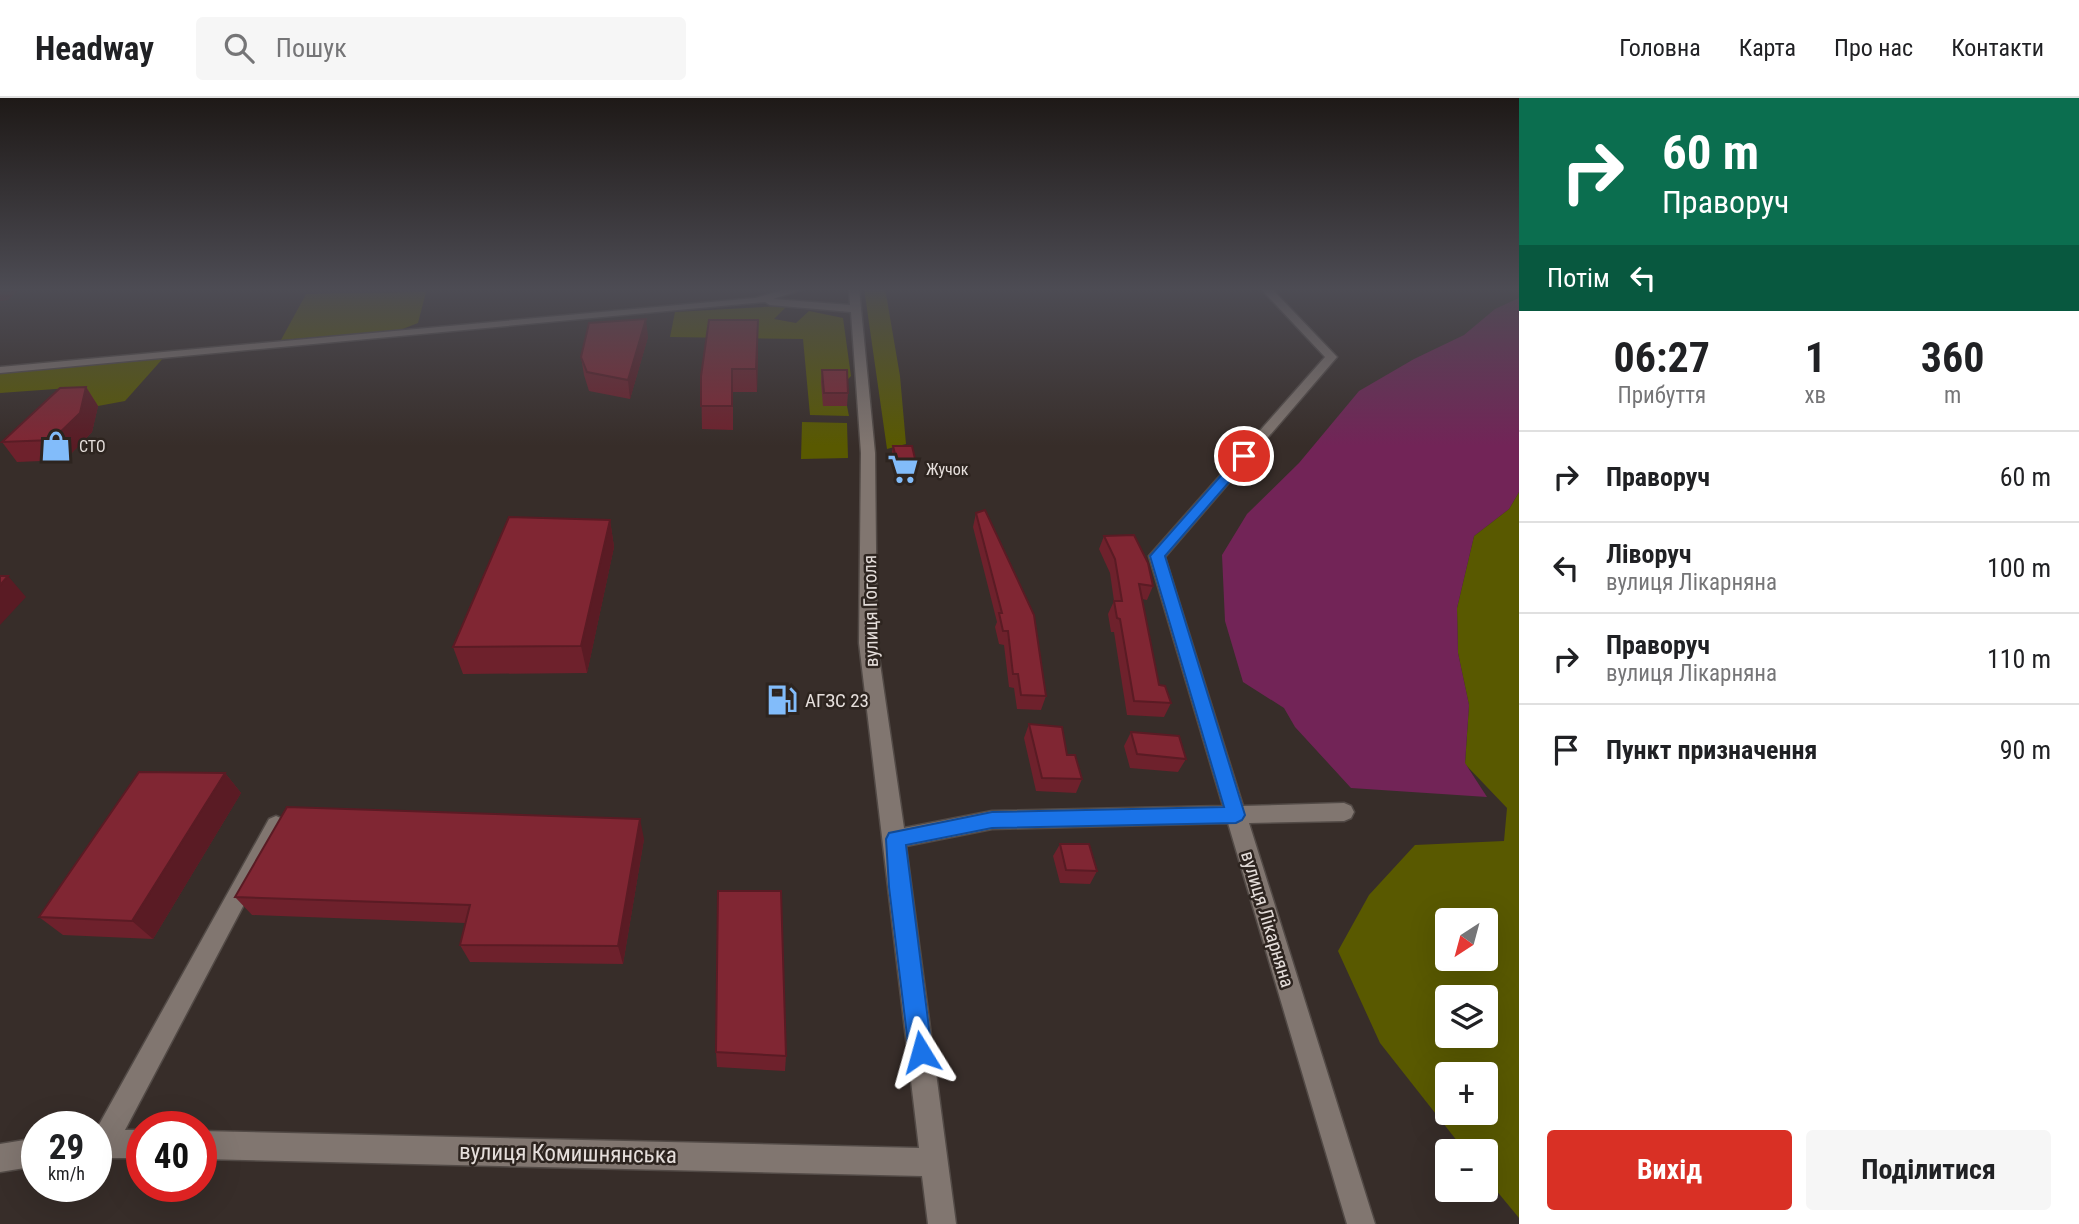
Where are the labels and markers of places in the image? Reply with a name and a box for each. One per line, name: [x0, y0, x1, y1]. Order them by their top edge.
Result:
pin: [1214, 426, 1274, 486]
shop icon: СТО: [39, 429, 73, 463]
place label: СТО: [79, 437, 106, 456]
supermarket icon: Жучок: [886, 452, 920, 486]
place label: Жучок: [926, 460, 969, 479]
fuel station icon: АГЗС 23: [765, 683, 799, 717]
place label: АГЗС 23: [805, 689, 869, 712]

